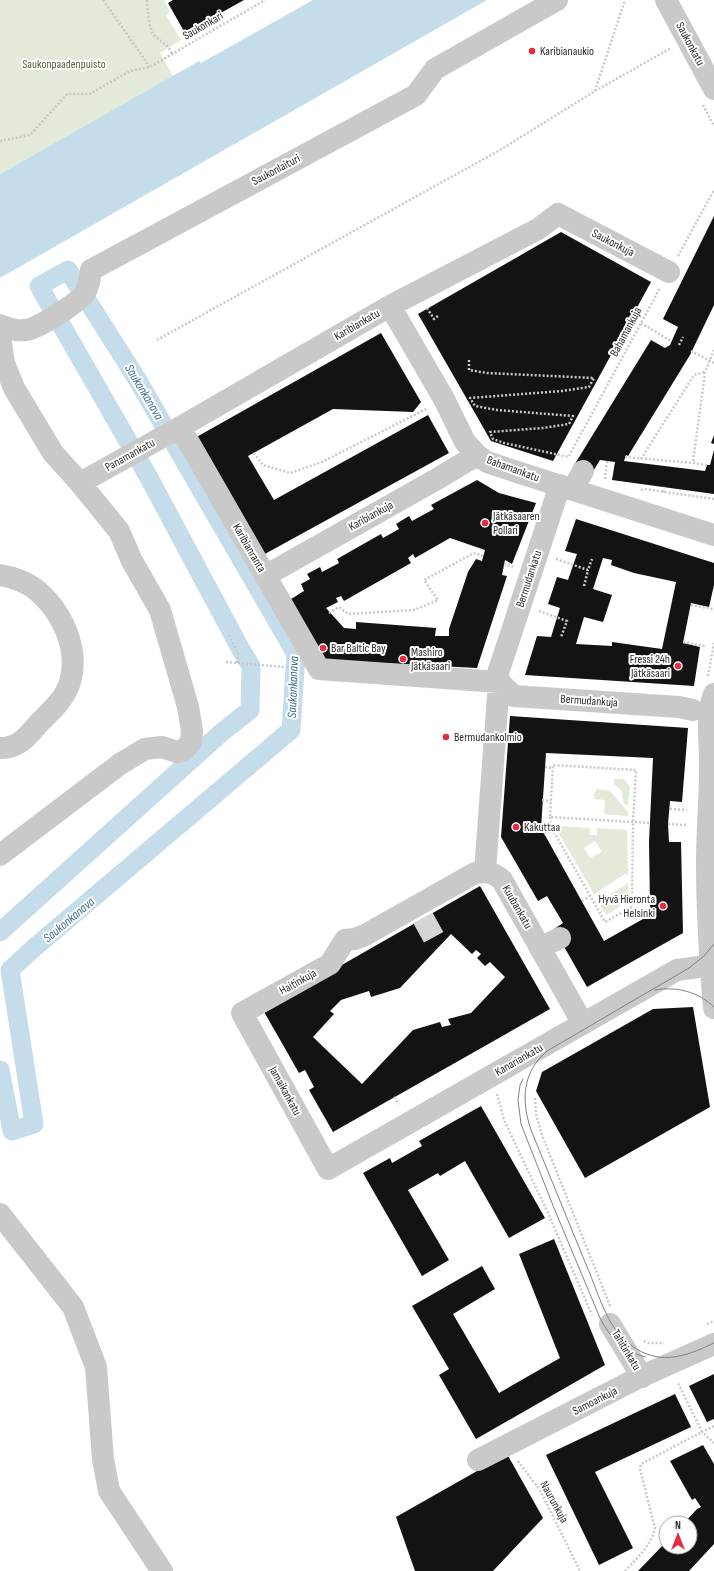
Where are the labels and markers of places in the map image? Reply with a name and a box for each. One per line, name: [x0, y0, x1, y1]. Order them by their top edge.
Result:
place label: Karibianaukio: [540, 44, 594, 59]
marker: Karibianaukio: [527, 46, 537, 56]
place label: Jätkäsaaren Pollari: [492, 509, 540, 538]
marker: Jätkäsaaren Pollari: [480, 518, 490, 528]
place label: Bar Baltic Bay: [331, 641, 386, 656]
marker: Bar Baltic Bay: [318, 643, 328, 653]
place label: Mashiro Jätkäsaari: [410, 645, 450, 674]
place label: Fressi 24h Jätkäsaari: [630, 652, 670, 681]
marker: Mashiro Jätkäsaari: [398, 654, 408, 664]
marker: Fressi 24h Jätkäsaari: [673, 661, 683, 671]
place label: Bermudankolmio: [454, 730, 522, 745]
marker: Bermudankolmio: [441, 732, 451, 742]
place label: Kakuttaa: [524, 820, 560, 835]
marker: Kakuttaa: [511, 822, 521, 832]
place label: Hyvä Hieronta Helsinki: [598, 892, 655, 921]
marker: Hyvä Hieronta Helsinki: [658, 901, 668, 911]

